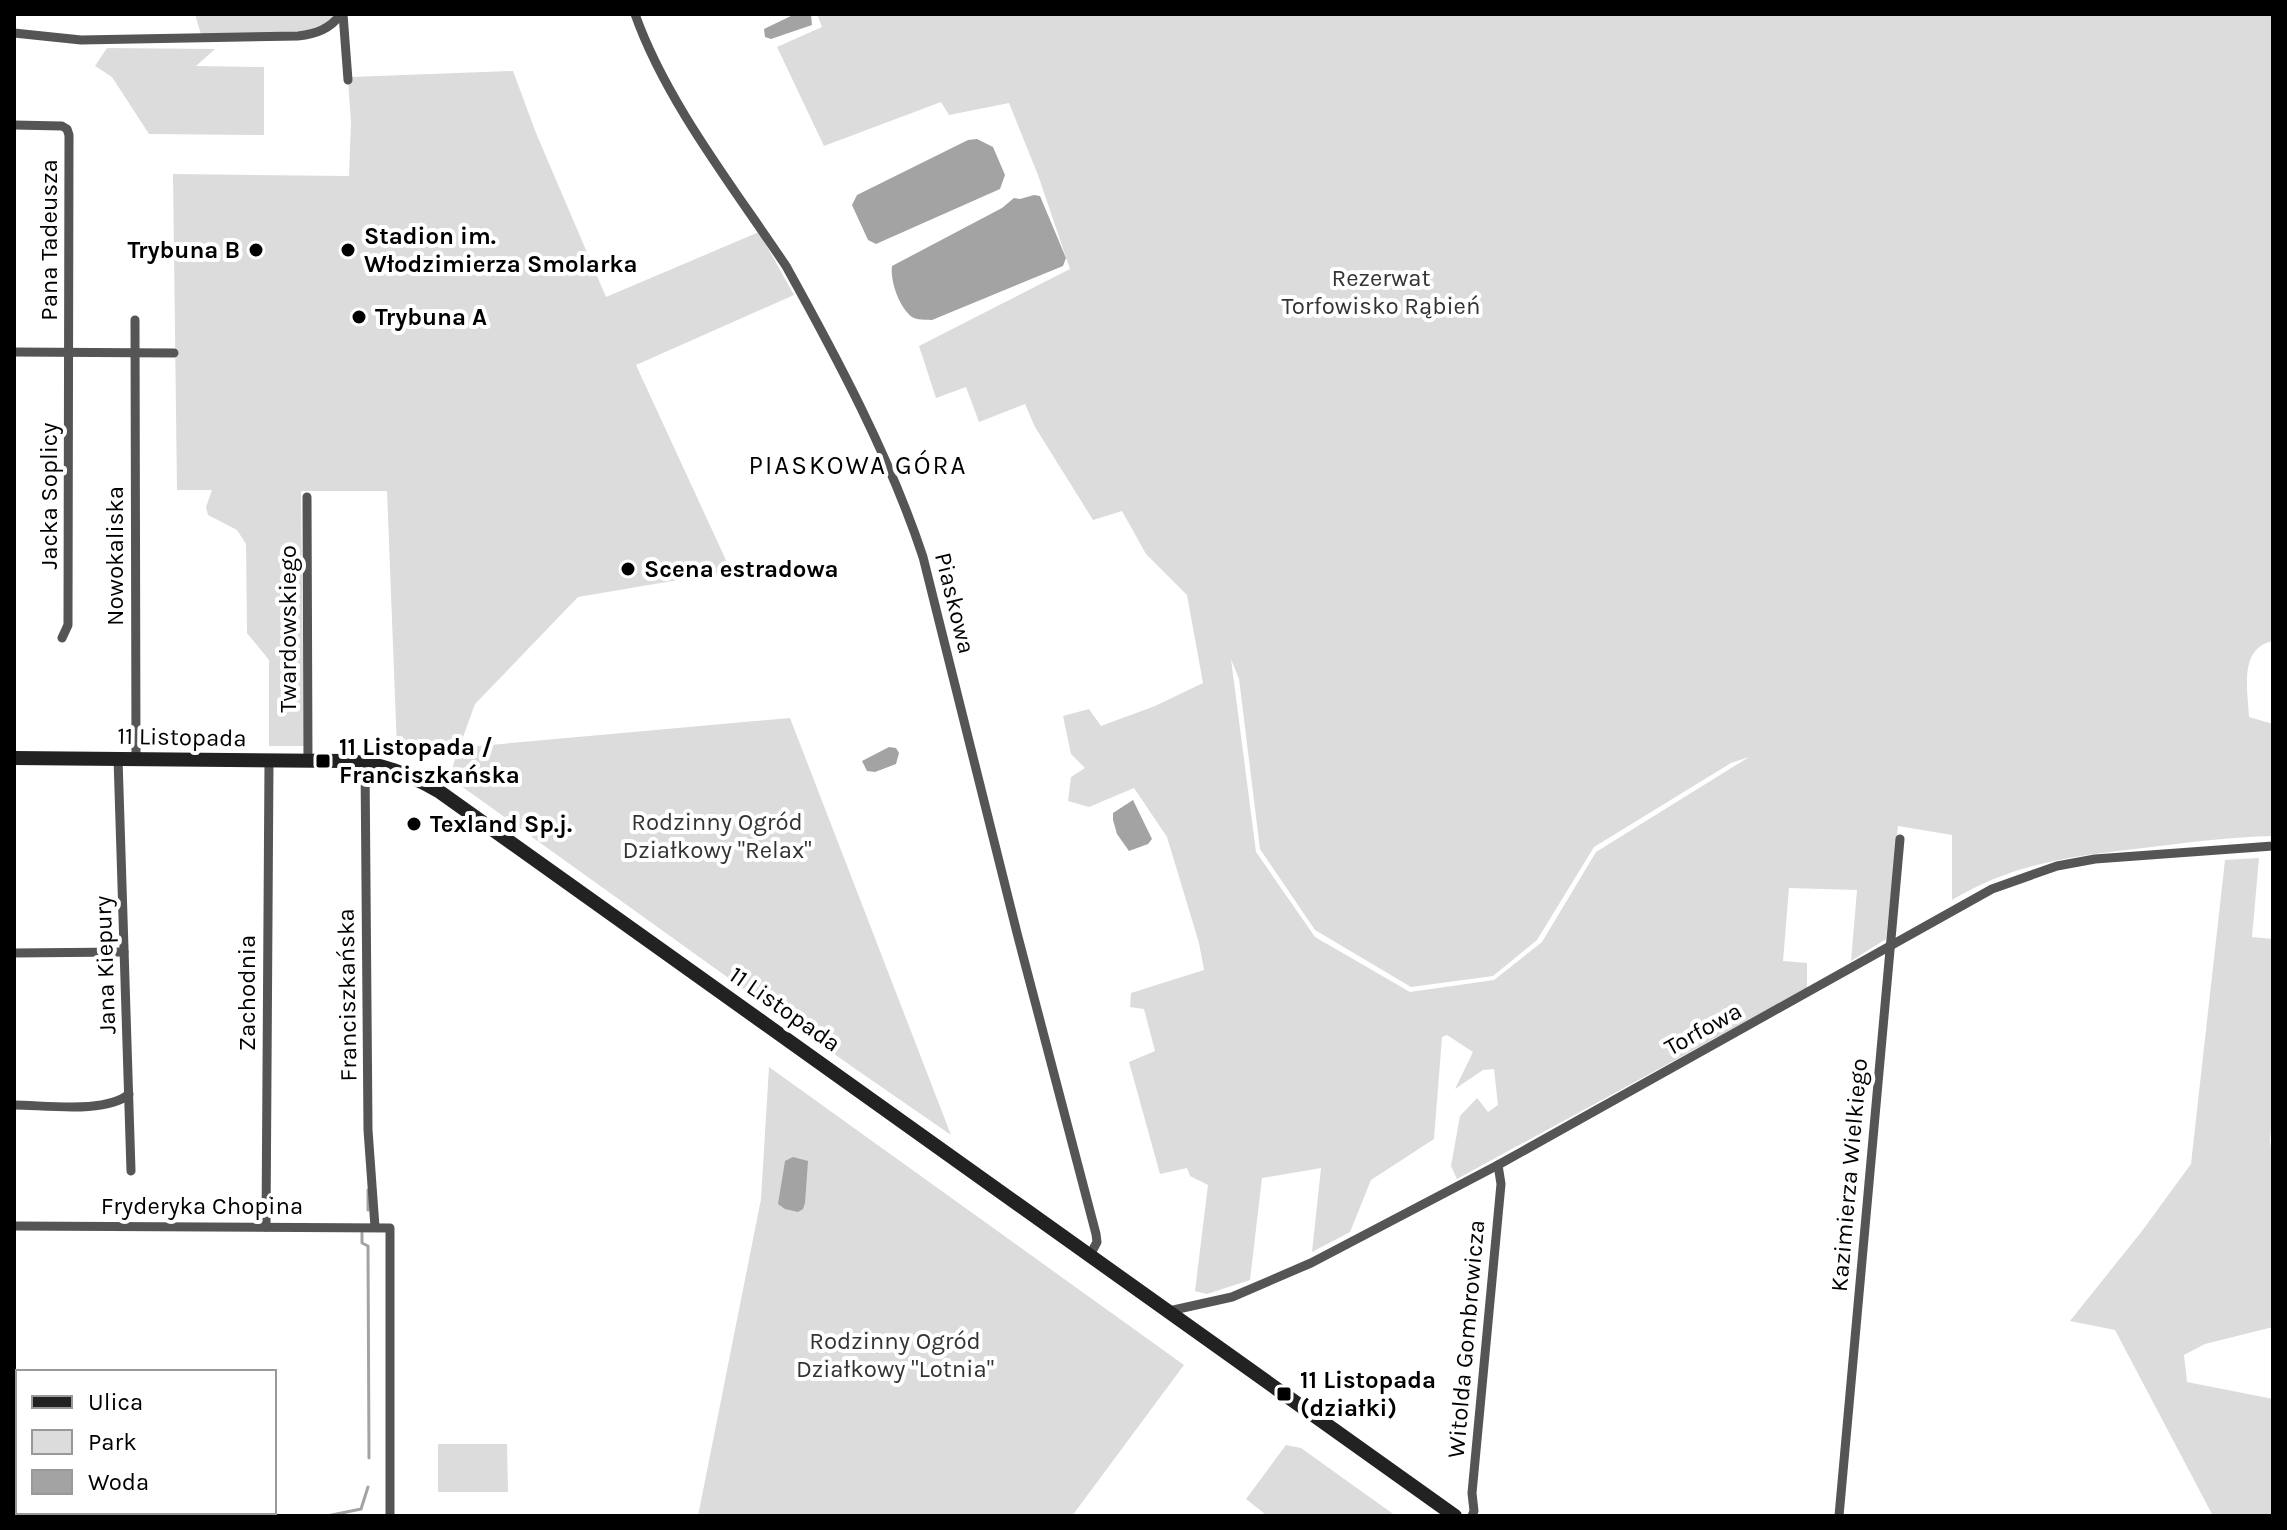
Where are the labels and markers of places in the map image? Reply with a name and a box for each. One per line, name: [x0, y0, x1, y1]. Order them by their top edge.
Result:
place label: Stadion im. Włodzimierza Smolarka: [364, 222, 638, 278]
place label: Trybuna B: [127, 236, 240, 264]
marker: Trybuna B: [247, 241, 265, 259]
marker: Stadion im. Włodzimierza Smolarka: [339, 241, 357, 259]
place label: Trybuna A: [375, 303, 487, 331]
marker: Trybuna A: [350, 308, 368, 326]
place label: Scena estradowa: [644, 555, 839, 583]
marker: Scena estradowa: [619, 560, 637, 578]
place label: 11 Listopada / Franciszkańska: [339, 733, 520, 789]
marker: 11 Listopada / Franciszkańska: [314, 752, 332, 770]
place label: Texland Sp.j.: [430, 810, 572, 838]
marker: Texland Sp.j.: [405, 815, 423, 833]
place label: 11 Listopada (działki): [1300, 1366, 1436, 1422]
marker: 11 Listopada (działki): [1275, 1385, 1293, 1403]

